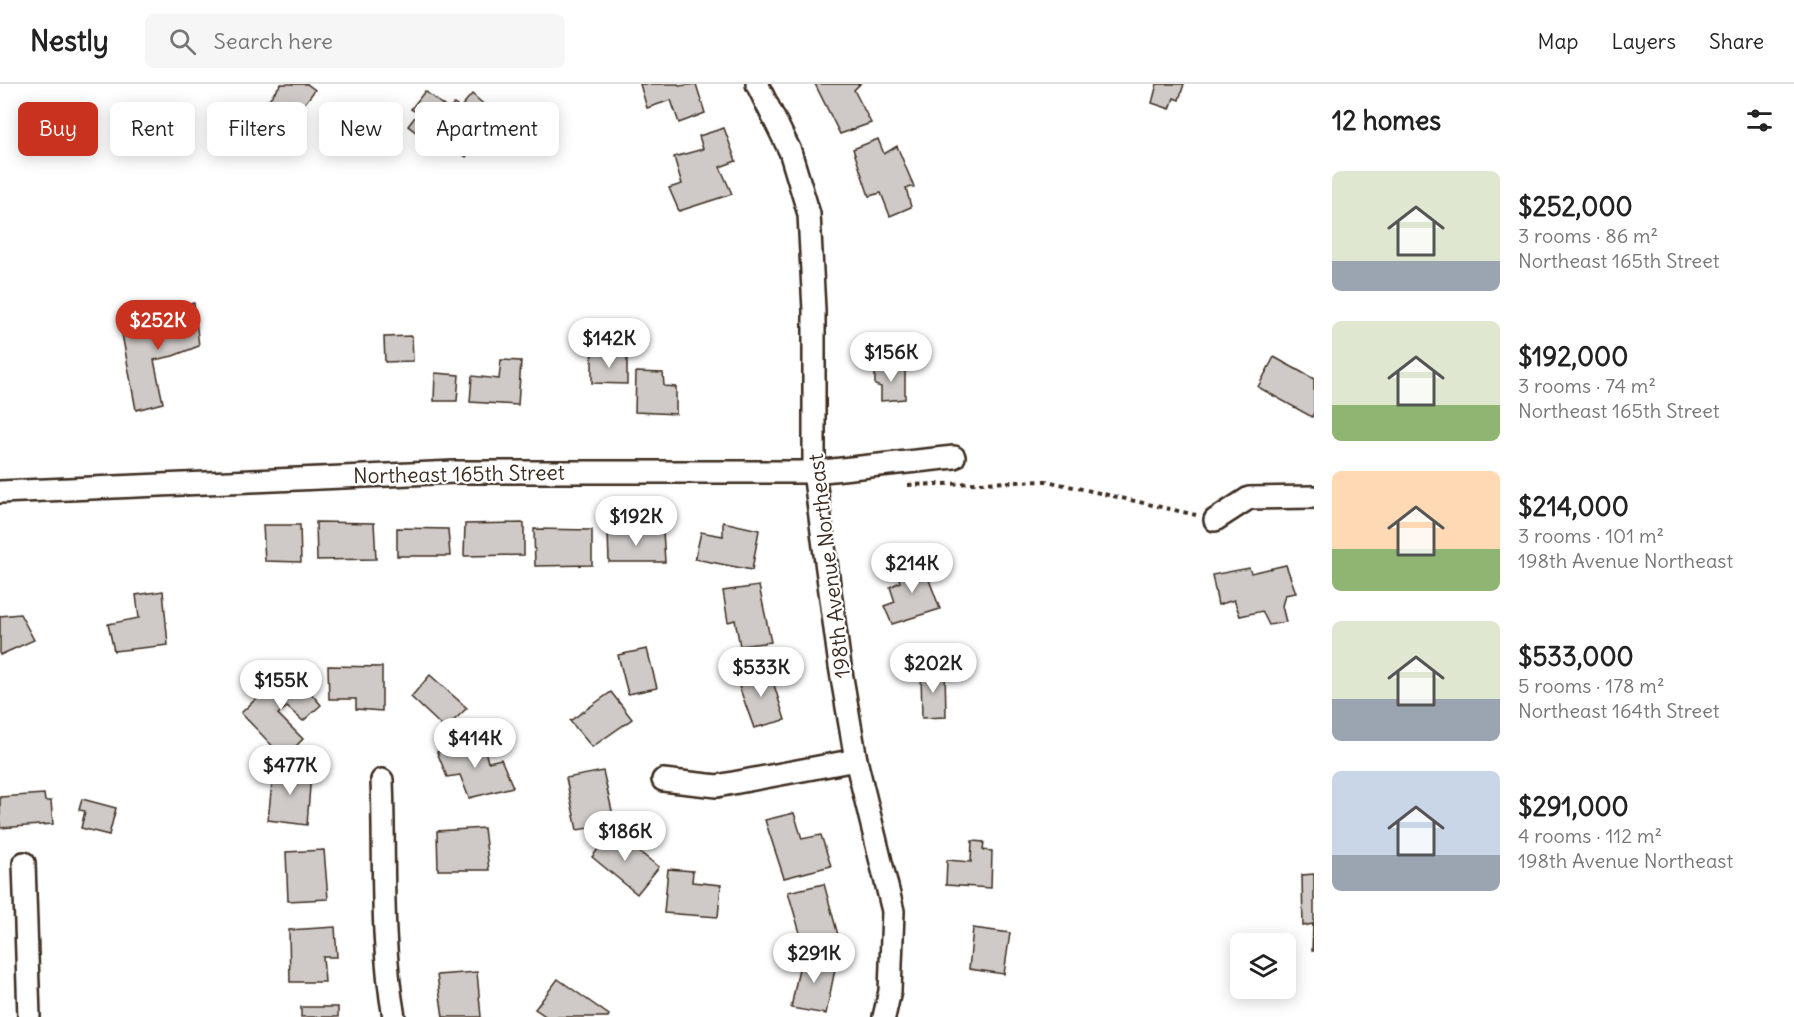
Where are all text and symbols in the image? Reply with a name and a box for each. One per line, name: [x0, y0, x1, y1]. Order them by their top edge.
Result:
search box: [145, 14, 565, 68]
text: Nestly: [30, 23, 109, 59]
icon: search: [166, 25, 199, 58]
text: Search here: [214, 27, 333, 55]
text: Map: [1538, 28, 1578, 55]
text: Layers: [1611, 28, 1676, 55]
text: Share: [1709, 28, 1764, 55]
chip: Buy: [18, 102, 98, 156]
chip: Rent: [110, 102, 195, 156]
chip: Filters: [207, 102, 307, 156]
chip: New: [319, 102, 403, 156]
chip: Apartment: [415, 102, 559, 156]
text: 12 homes: [1332, 104, 1441, 137]
icon: filters: [1743, 104, 1776, 137]
text: $252,000: [1518, 190, 1633, 223]
icon: home: [1380, 195, 1452, 267]
text: 3 rooms · 86 m²: [1518, 223, 1658, 248]
text: Northeast 165th Street: [1518, 248, 1720, 273]
pin: $252K: [116, 300, 200, 351]
text: $252K: [130, 307, 186, 332]
pin: $142K: [567, 318, 651, 369]
text: $142K: [582, 325, 636, 350]
pin: $156K: [849, 332, 933, 383]
text: $156K: [864, 339, 918, 364]
text: $192,000: [1518, 340, 1628, 373]
icon: home: [1380, 345, 1452, 417]
text: 3 rooms · 74 m²: [1518, 373, 1656, 398]
text: Northeast 165th Street: [1518, 398, 1720, 423]
street label: 198th Avenue Northeast: [802, 452, 856, 680]
street label: Northeast 165th Street: [353, 459, 565, 489]
text: $214,000: [1518, 490, 1629, 523]
icon: home: [1380, 495, 1452, 567]
pin: $192K: [594, 496, 678, 547]
text: $192K: [609, 503, 663, 528]
text: 3 rooms · 101 m²: [1518, 523, 1664, 548]
pin: $214K: [870, 543, 954, 594]
text: 198th Avenue Northeast: [1518, 548, 1733, 573]
text: $214K: [885, 550, 939, 575]
text: $533,000: [1518, 640, 1634, 673]
pin: $202K: [891, 643, 975, 694]
icon: home: [1380, 645, 1452, 717]
pin: $533K: [719, 647, 803, 698]
text: $202K: [904, 650, 962, 675]
text: $533K: [732, 654, 790, 679]
pin: $155K: [239, 660, 323, 711]
text: $155K: [254, 667, 308, 692]
text: 5 rooms · 178 m²: [1518, 673, 1664, 698]
text: Northeast 164th Street: [1518, 698, 1720, 723]
pin: $414K: [433, 718, 517, 769]
text: $414K: [448, 725, 502, 750]
pin: $477K: [248, 745, 332, 796]
text: $477K: [263, 752, 317, 777]
text: $291,000: [1518, 790, 1629, 823]
icon: home: [1380, 795, 1452, 867]
pin: $186K: [583, 811, 667, 862]
text: $186K: [598, 818, 652, 843]
text: 4 rooms · 112 m²: [1518, 823, 1662, 848]
text: 198th Avenue Northeast: [1518, 848, 1733, 873]
pin: $291K: [772, 933, 856, 984]
map controls: [1230, 933, 1296, 999]
button: layers: [1230, 933, 1296, 999]
text: $291K: [787, 940, 841, 965]

